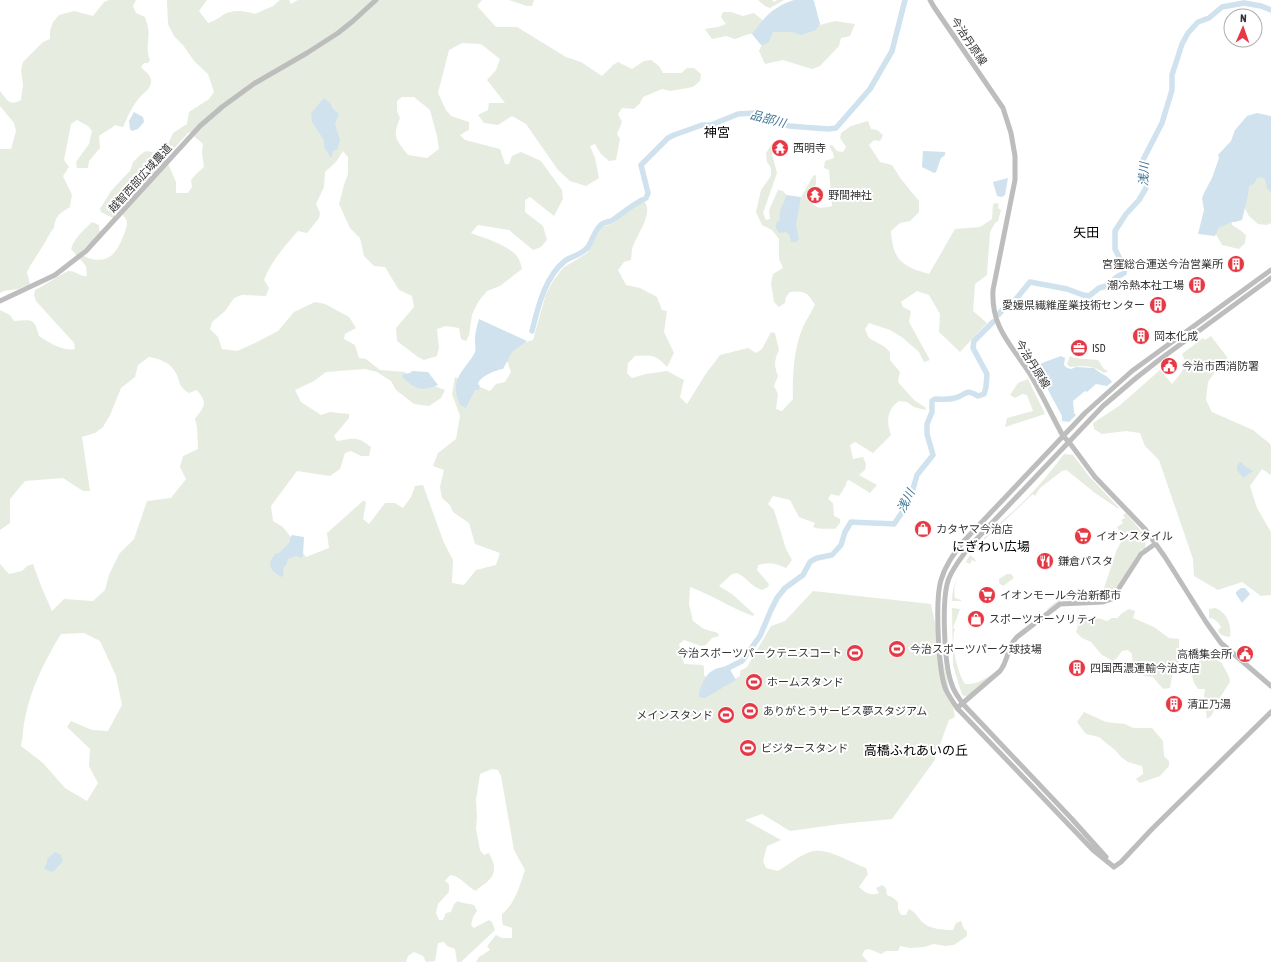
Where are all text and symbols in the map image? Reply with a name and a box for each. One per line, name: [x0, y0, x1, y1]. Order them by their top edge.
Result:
north arrow: [1223, 8, 1263, 48]
text: N: [1240, 12, 1247, 24]
street label: 今治丹原線: [949, 15, 989, 67]
water label: 品部川: [749, 108, 789, 131]
district label: 神宮: [704, 125, 730, 140]
temple icon: 西明寺: [770, 138, 790, 158]
street label: 越智西部広域農道: [106, 141, 174, 215]
place label: 西明寺: [793, 142, 826, 154]
water label: 浅川: [1137, 160, 1151, 186]
temple icon: 野間神社: [805, 185, 825, 205]
place label: 野間神社: [828, 189, 872, 201]
district label: 矢田: [1073, 225, 1099, 240]
building icon: 宮窪総合運送今治営業所: [1226, 254, 1246, 274]
place label: 宮窪総合運送今治営業所: [1102, 258, 1224, 270]
building icon: 潮冷熱本社工場: [1187, 275, 1207, 295]
place label: 潮冷熱本社工場: [1107, 279, 1184, 291]
building icon: 愛媛県繊維産業技術センター: [1148, 295, 1168, 315]
place label: 愛媛県繊維産業技術センター: [1002, 299, 1145, 311]
building icon: 岡本化成: [1131, 326, 1151, 346]
place label: 岡本化成: [1154, 330, 1198, 342]
street label: 今治丹原線: [1013, 337, 1053, 391]
office icon: ISD: [1069, 338, 1089, 358]
place label: ISD: [1092, 342, 1106, 354]
public building icon: 今治市西消防署: [1159, 356, 1179, 376]
place label: 今治市西消防署: [1182, 360, 1259, 372]
water label: 浅川: [894, 485, 919, 515]
shop icon: カタヤマ今治店: [913, 519, 933, 539]
place label: カタヤマ今治店: [936, 523, 1013, 535]
supermarket icon: イオンスタイル: [1073, 526, 1093, 546]
place label: イオンスタイル: [1096, 530, 1173, 542]
district label: にぎわい広場: [952, 539, 1030, 554]
restaurant icon: 鎌倉パスタ: [1035, 551, 1055, 571]
place label: 鎌倉パスタ: [1058, 555, 1113, 567]
supermarket icon: イオンモール今治新都市: [977, 585, 997, 605]
place label: イオンモール今治新都市: [1000, 589, 1121, 601]
shop icon: スポーツオーソリティ: [966, 609, 986, 629]
place label: スポーツオーソリティ: [989, 613, 1098, 625]
sports icon: 今治スポーツパーク球技場: [887, 639, 907, 659]
sports icon: 今治スポーツパークテニスコート: [845, 643, 865, 663]
place label: 今治スポーツパーク球技場: [910, 643, 1042, 655]
public building icon: 高橋集会所: [1235, 644, 1255, 664]
place label: 今治スポーツパークテニスコート: [677, 647, 842, 659]
place label: 高橋集会所: [1177, 648, 1233, 660]
building icon: 四国西濃運輸今治支店: [1067, 658, 1087, 678]
place label: 四国西濃運輸今治支店: [1090, 662, 1200, 674]
sports icon: ホームスタンド: [744, 672, 764, 692]
place label: ホームスタンド: [767, 676, 844, 688]
building icon: 清正乃湯: [1164, 694, 1184, 714]
place label: 清正乃湯: [1187, 698, 1231, 710]
sports icon: ありがとうサービス夢スタジアム: [740, 701, 760, 721]
sports icon: メインスタンド: [716, 705, 736, 725]
place label: ありがとうサービス夢スタジアム: [763, 705, 927, 717]
place label: メインスタンド: [636, 709, 713, 721]
sports icon: ビジタースタンド: [738, 738, 758, 758]
place label: ビジタースタンド: [761, 742, 848, 754]
district label: 高橋ふれあいの丘: [864, 743, 968, 758]

